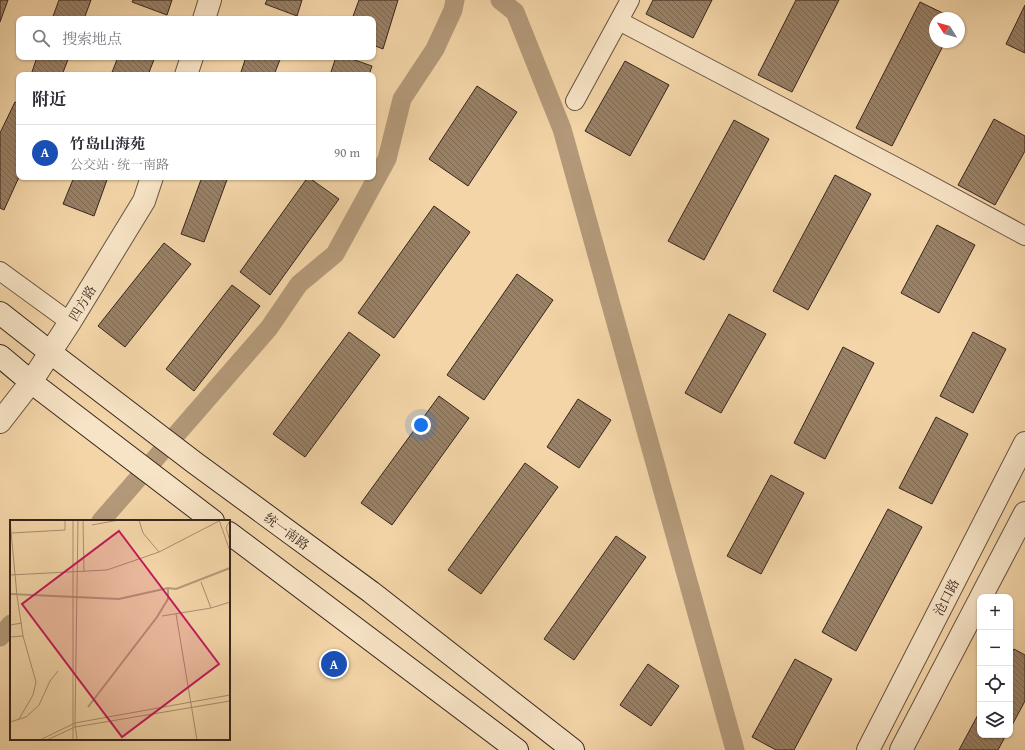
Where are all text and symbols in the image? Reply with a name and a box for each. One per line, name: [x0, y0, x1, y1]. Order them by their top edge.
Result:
north arrow: [929, 12, 965, 48]
search box: [16, 16, 376, 60]
icon: search: [30, 27, 52, 49]
text: 搜索地点: [62, 28, 122, 49]
text: 附近: [32, 86, 66, 111]
text: 竹岛山海苑: [70, 133, 145, 154]
text: A: [41, 143, 49, 162]
text: 90 m: [334, 143, 360, 162]
text: 公交站 · 统一南路: [70, 155, 169, 174]
street label: 四方路: [64, 282, 101, 325]
your location: [411, 415, 431, 435]
street label: 统一南路: [260, 508, 313, 554]
inset map: [10, 520, 230, 740]
street label: 沧口路: [929, 576, 964, 619]
map controls: [977, 594, 1013, 738]
button: +: [977, 594, 1013, 630]
button: −: [977, 630, 1013, 666]
pin: A: [321, 649, 347, 679]
button: locate: [977, 666, 1013, 702]
button: layers: [977, 702, 1013, 738]

